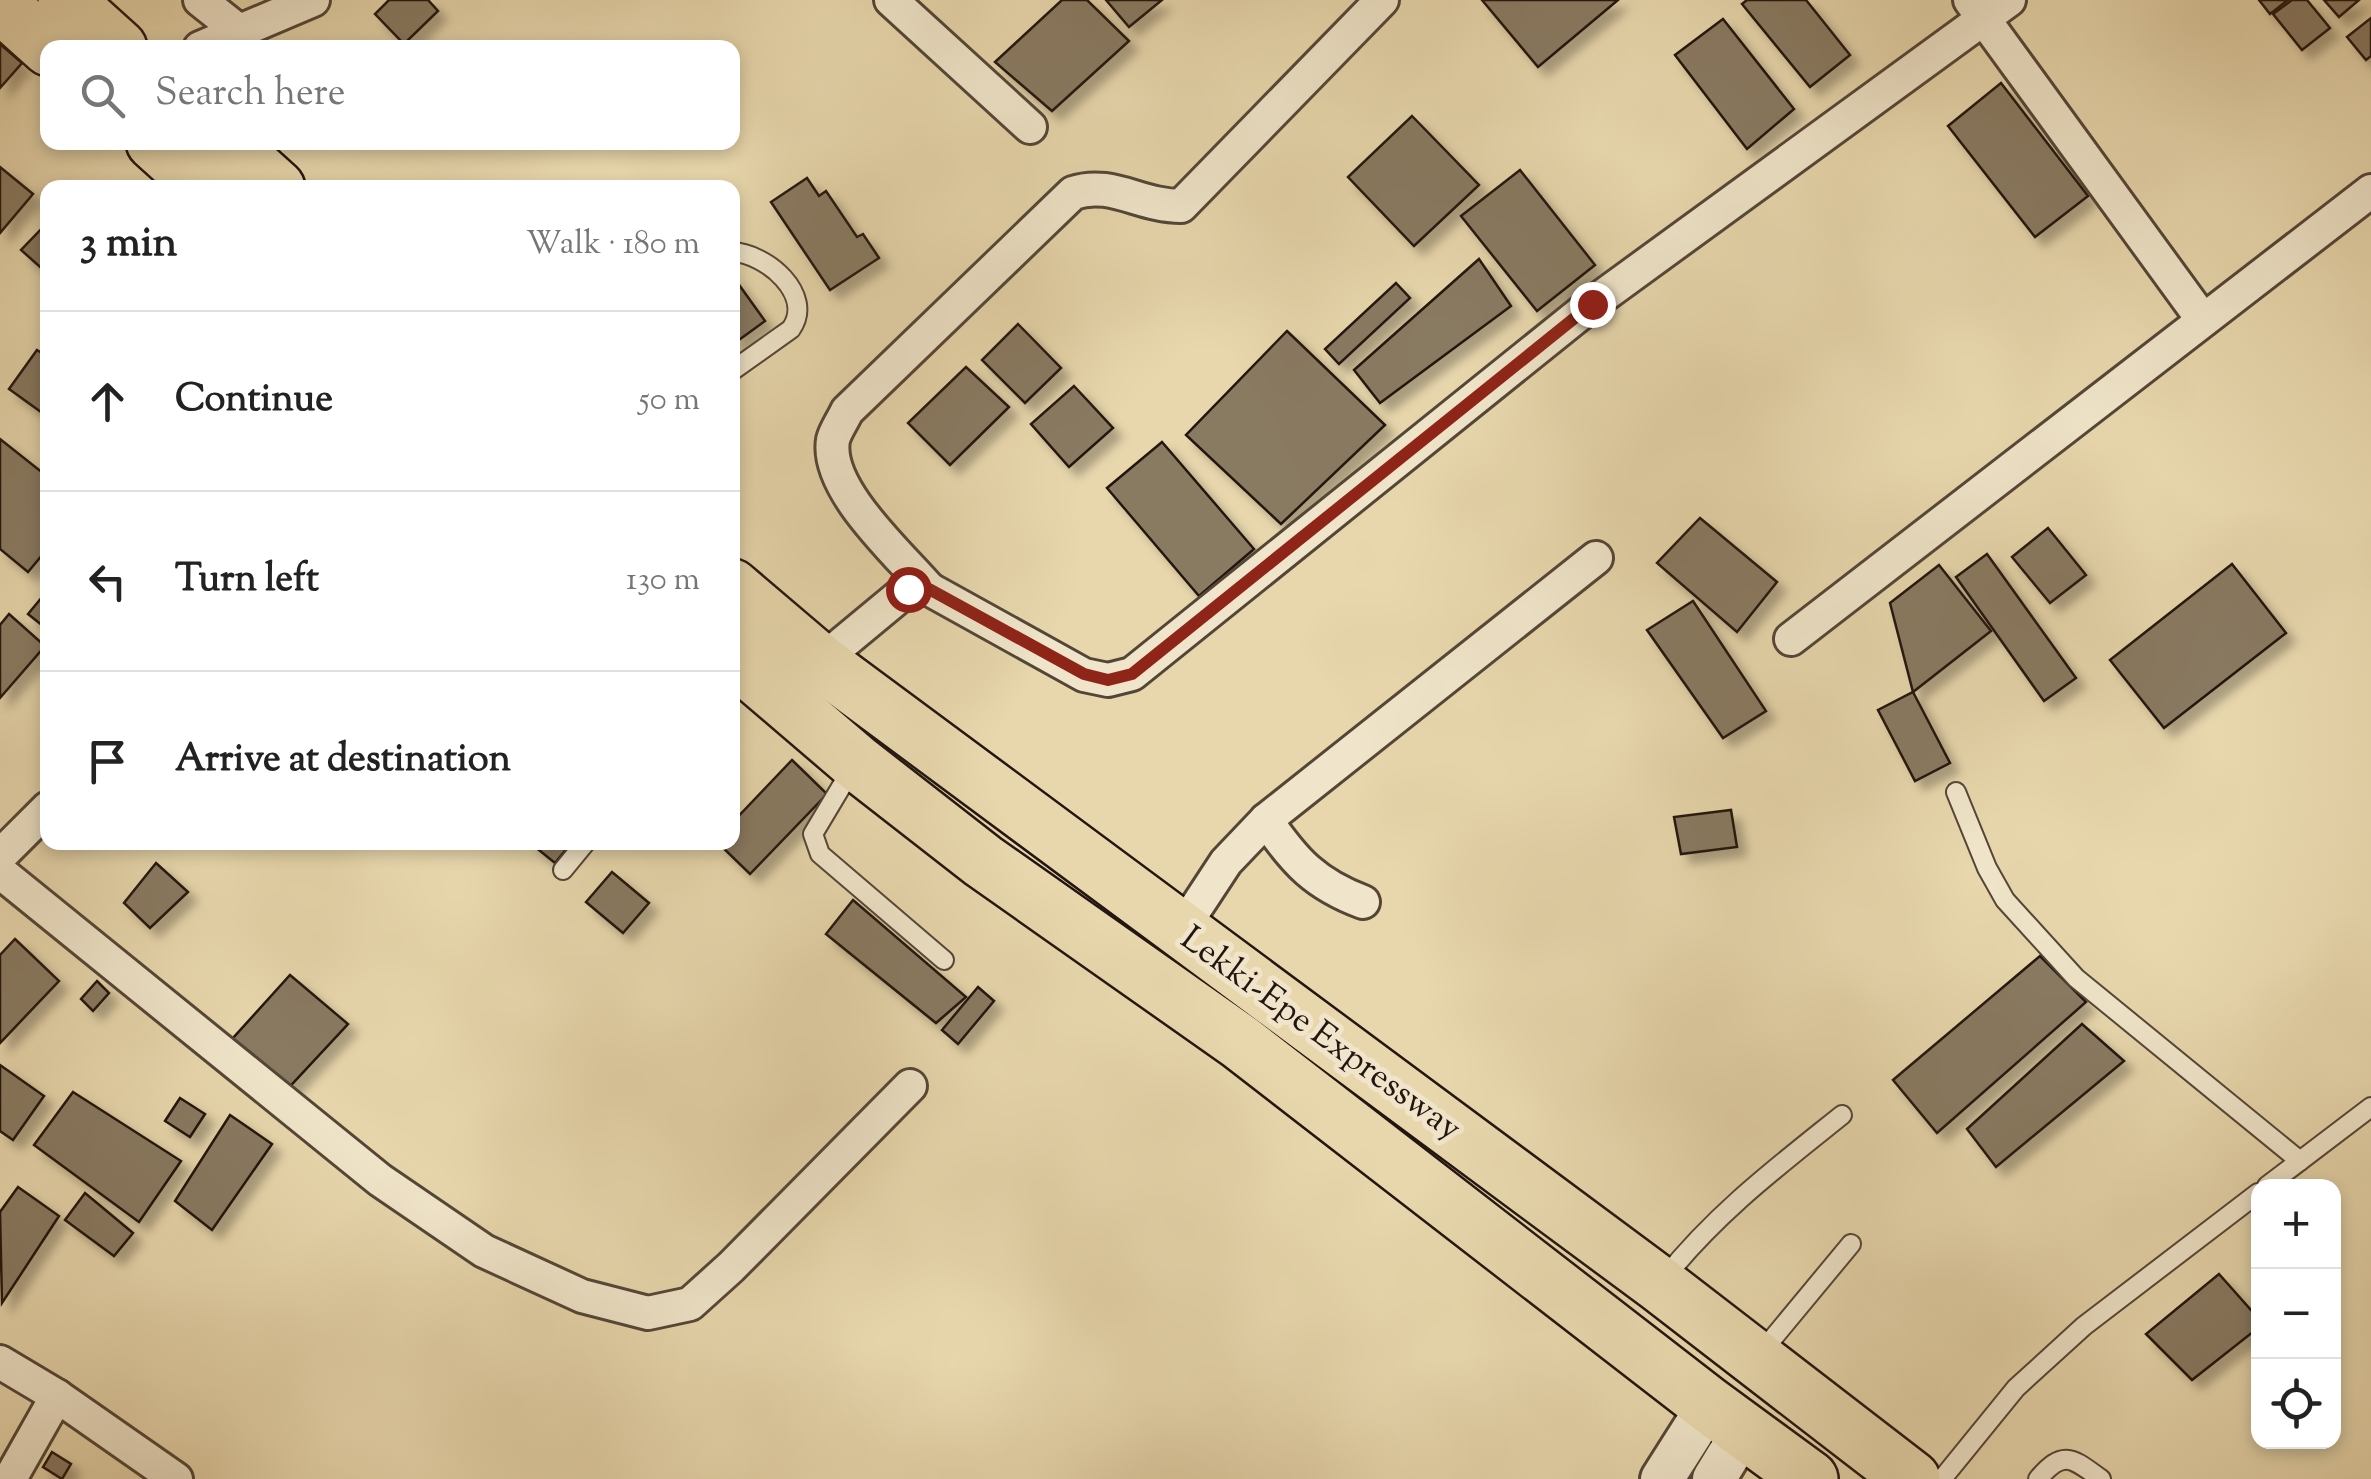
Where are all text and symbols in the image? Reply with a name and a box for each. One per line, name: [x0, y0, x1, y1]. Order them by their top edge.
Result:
search box: [40, 40, 740, 150]
icon: search: [75, 68, 130, 123]
text: Search here: [155, 68, 346, 122]
text: 3 min: [80, 215, 177, 275]
text: Walk · 180 m: [526, 222, 700, 268]
route end: [1570, 282, 1616, 328]
icon: ahead: [80, 374, 135, 429]
text: Continue: [175, 374, 333, 428]
text: 50 m: [639, 378, 700, 424]
icon: left: [80, 554, 135, 609]
text: Turn left: [175, 554, 319, 608]
text: 130 m: [626, 558, 700, 604]
route start: [886, 567, 932, 613]
icon: arrive: [80, 734, 135, 789]
text: Arrive at destination: [175, 734, 511, 788]
street label: Lekki-Epe Expressway: [1169, 915, 1471, 1155]
map controls: [2251, 1179, 2341, 1449]
button: +: [2251, 1179, 2341, 1269]
button: −: [2251, 1269, 2341, 1359]
button: locate: [2251, 1359, 2341, 1449]

